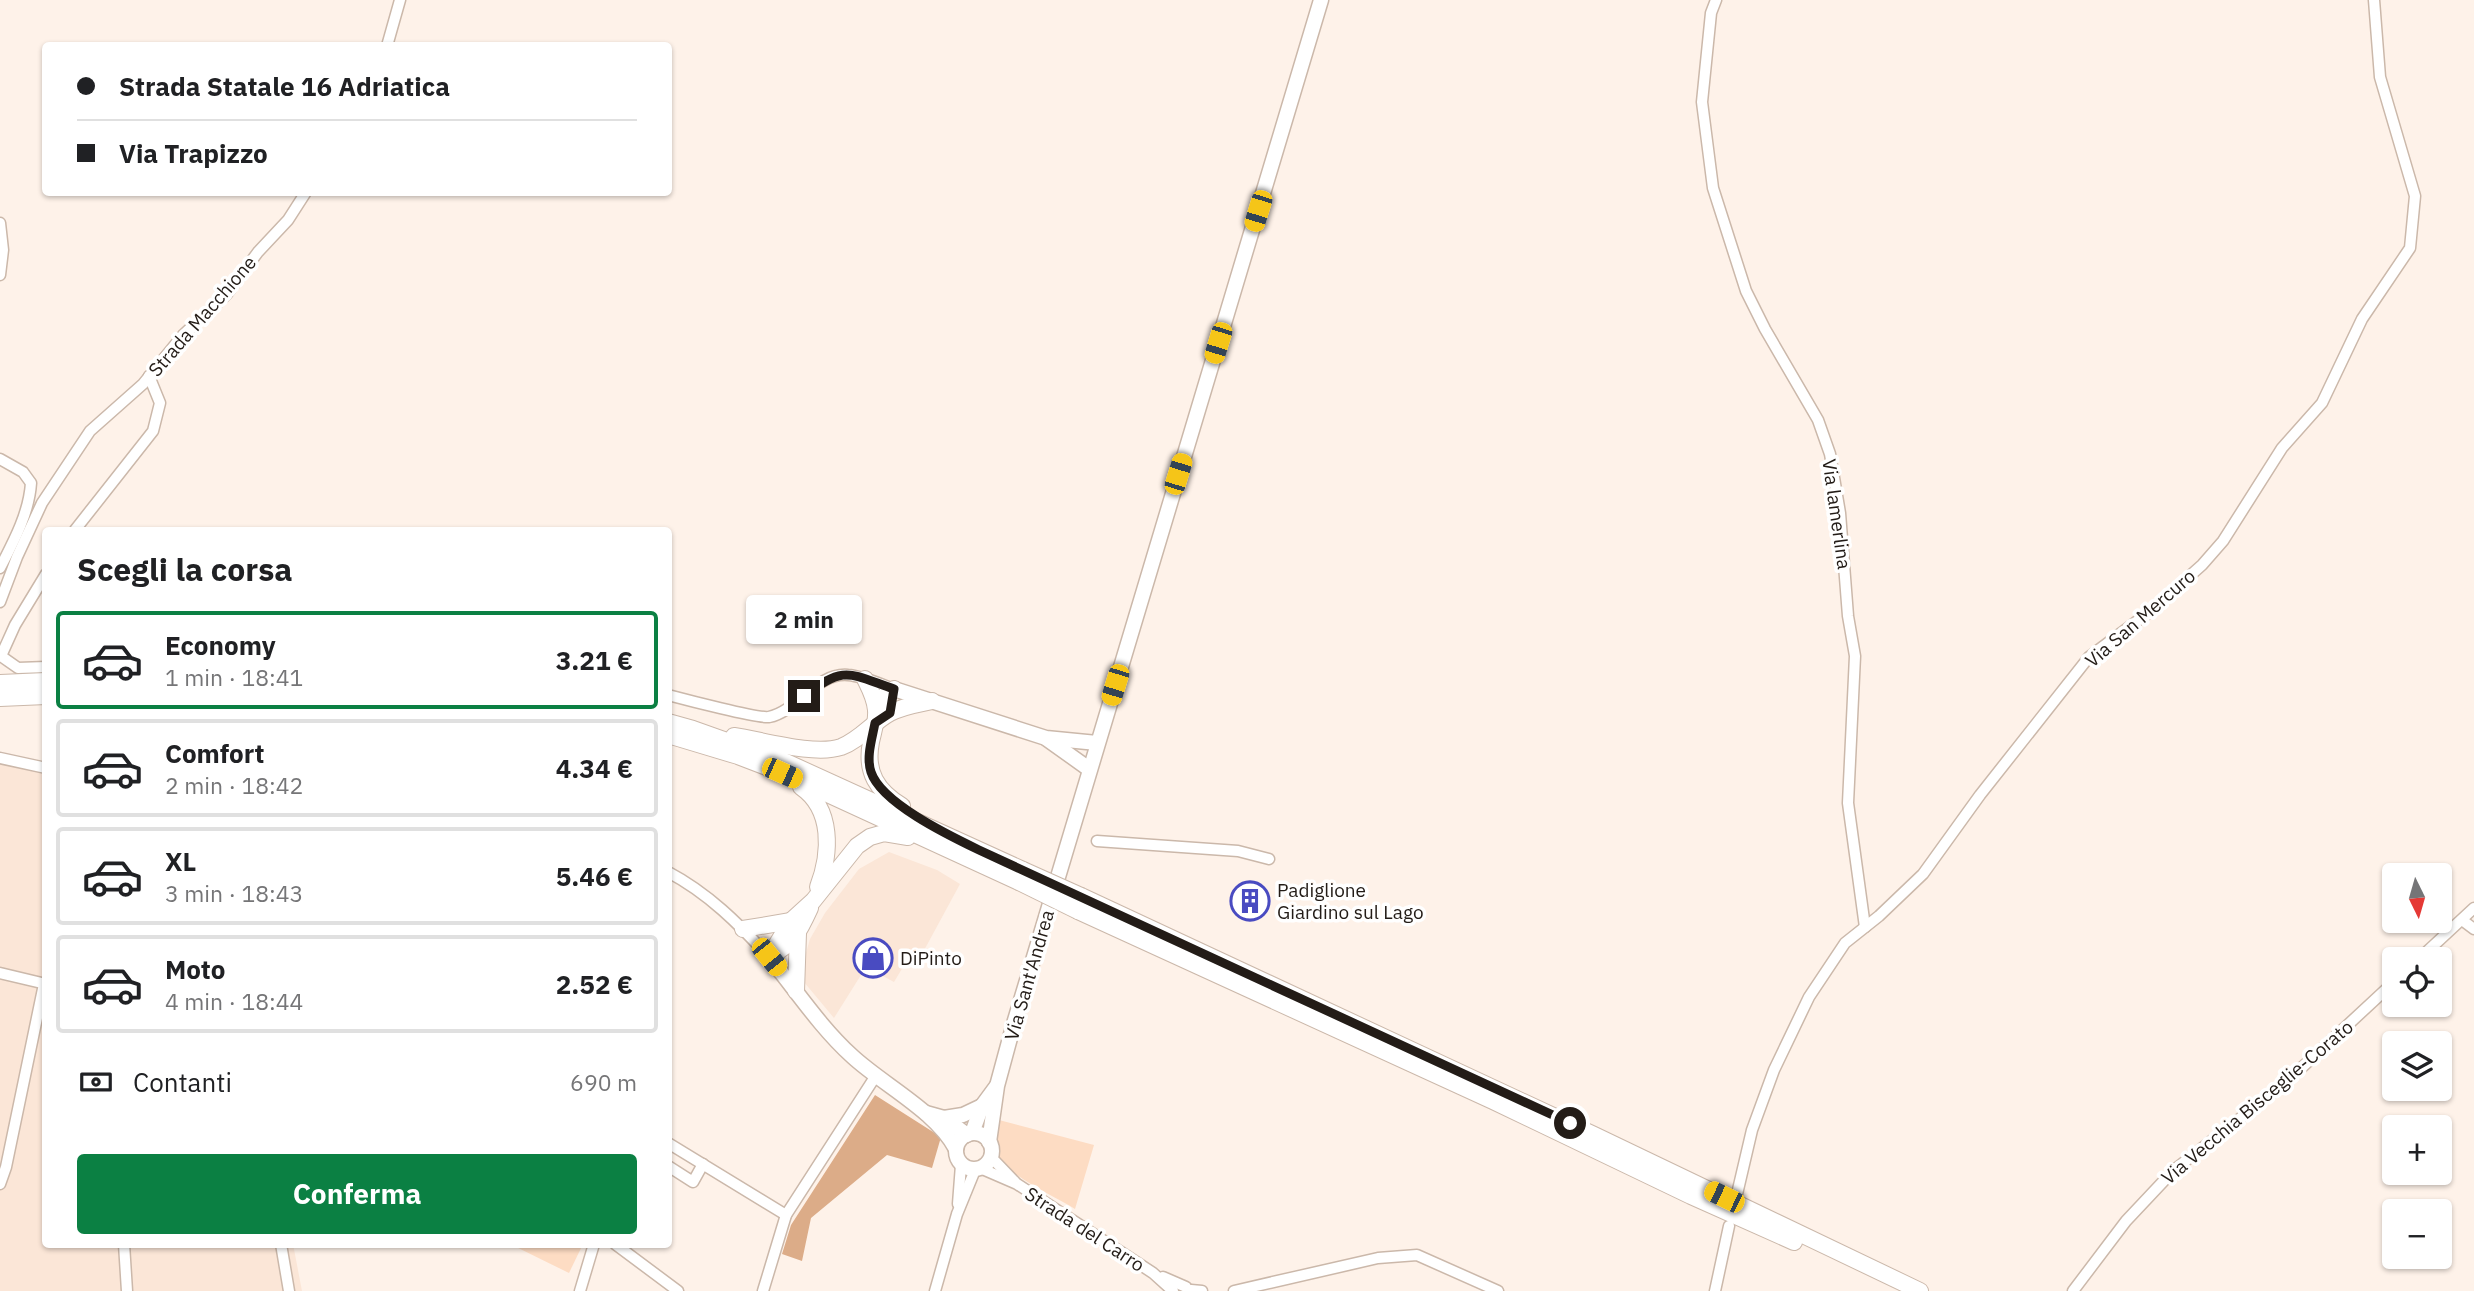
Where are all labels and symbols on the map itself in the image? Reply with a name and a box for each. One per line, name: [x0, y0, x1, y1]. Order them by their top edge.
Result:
car: [1242, 188, 1275, 234]
street label: Strada Macchione: [143, 251, 261, 381]
car: [1202, 320, 1235, 366]
car: [1162, 451, 1195, 497]
street label: Via lamerlina: [1817, 457, 1857, 571]
street label: Via San Mercuro: [2080, 564, 2200, 672]
callout: 2 min: [746, 594, 862, 644]
car: [1099, 662, 1132, 708]
route end: [788, 680, 820, 712]
car: [759, 755, 806, 791]
north arrow: [2382, 863, 2452, 933]
place label: Padiglione Giardino sul Lago: [1277, 878, 1424, 924]
building icon: Padiglione Giardino sul Lago: [1229, 880, 1271, 922]
street label: Via Sant'Andrea: [999, 907, 1059, 1043]
car: [748, 934, 791, 980]
shop icon: DiPinto: [852, 937, 894, 979]
place label: DiPinto: [900, 946, 962, 970]
street label: Via Vecchia Bisceglie-Corato: [2156, 1015, 2358, 1189]
route start: [1554, 1107, 1586, 1139]
car: [1701, 1178, 1748, 1216]
street label: Strada del Carro: [1021, 1181, 1149, 1277]

